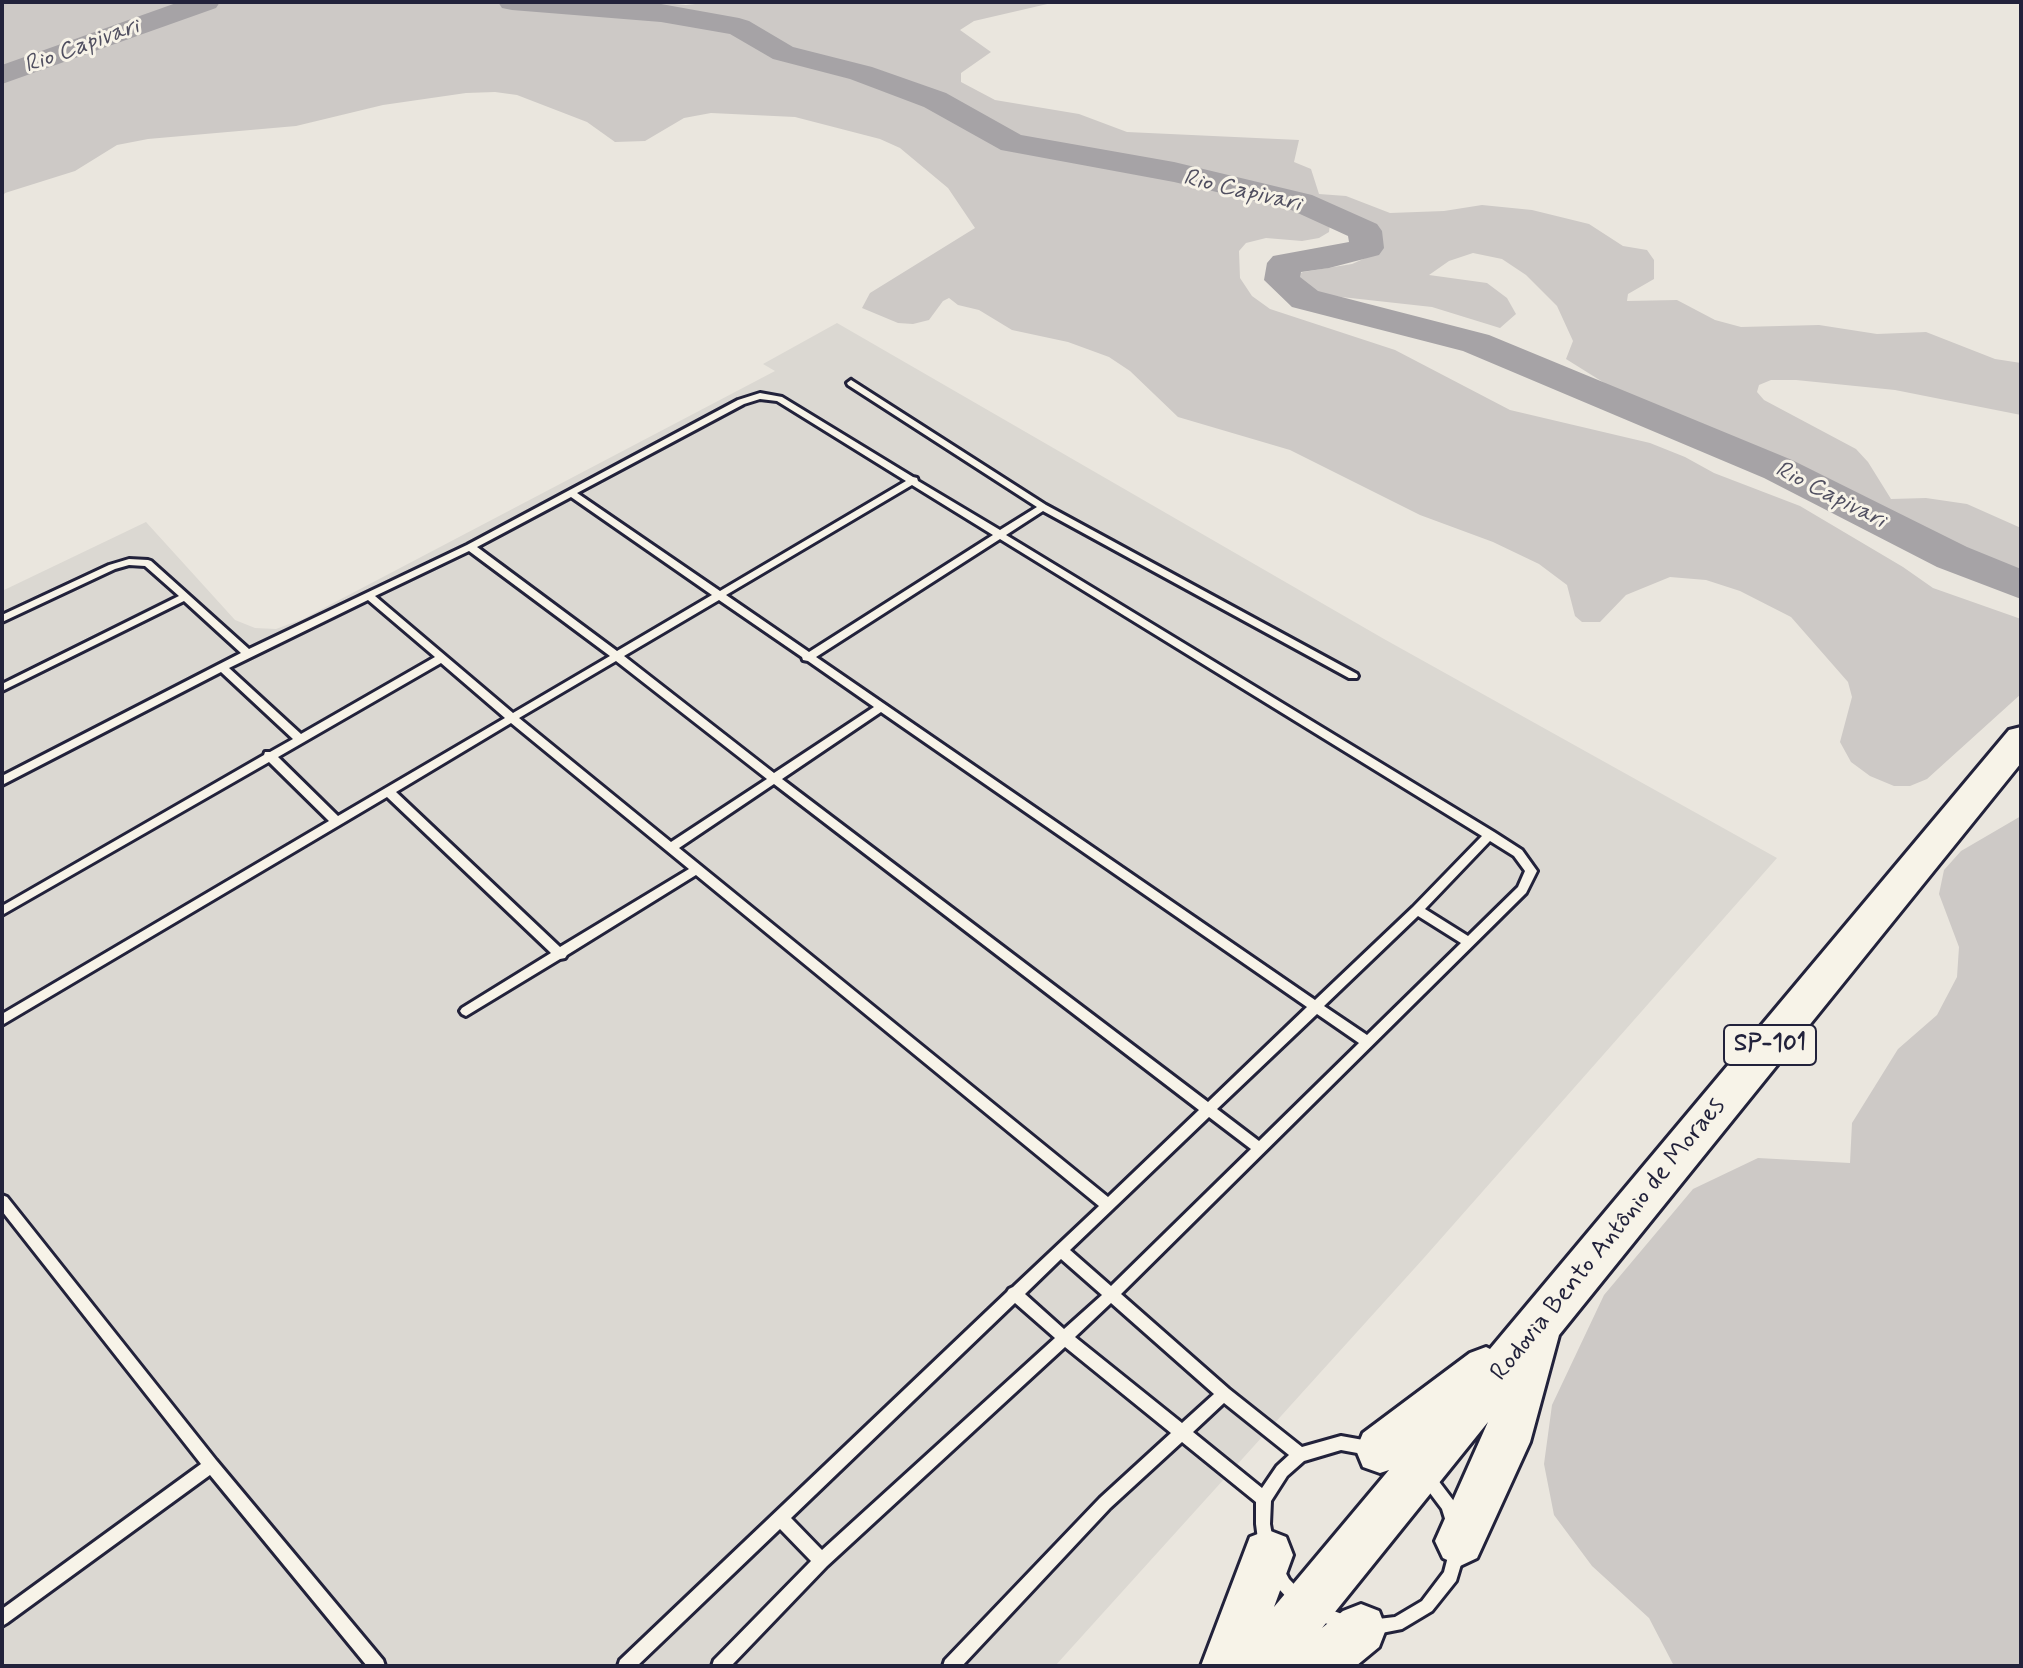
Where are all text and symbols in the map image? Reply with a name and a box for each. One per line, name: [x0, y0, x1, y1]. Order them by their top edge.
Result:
water label: Rio Capivari: [20, 13, 144, 81]
water label: Rio Capivari: [1180, 164, 1304, 220]
water label: Rio Capivari: [1770, 456, 1890, 536]
road number: SP-101: [1724, 1025, 1816, 1065]
street label: Rodovia Bento Antônio de Moraes: [1485, 1092, 1733, 1388]

